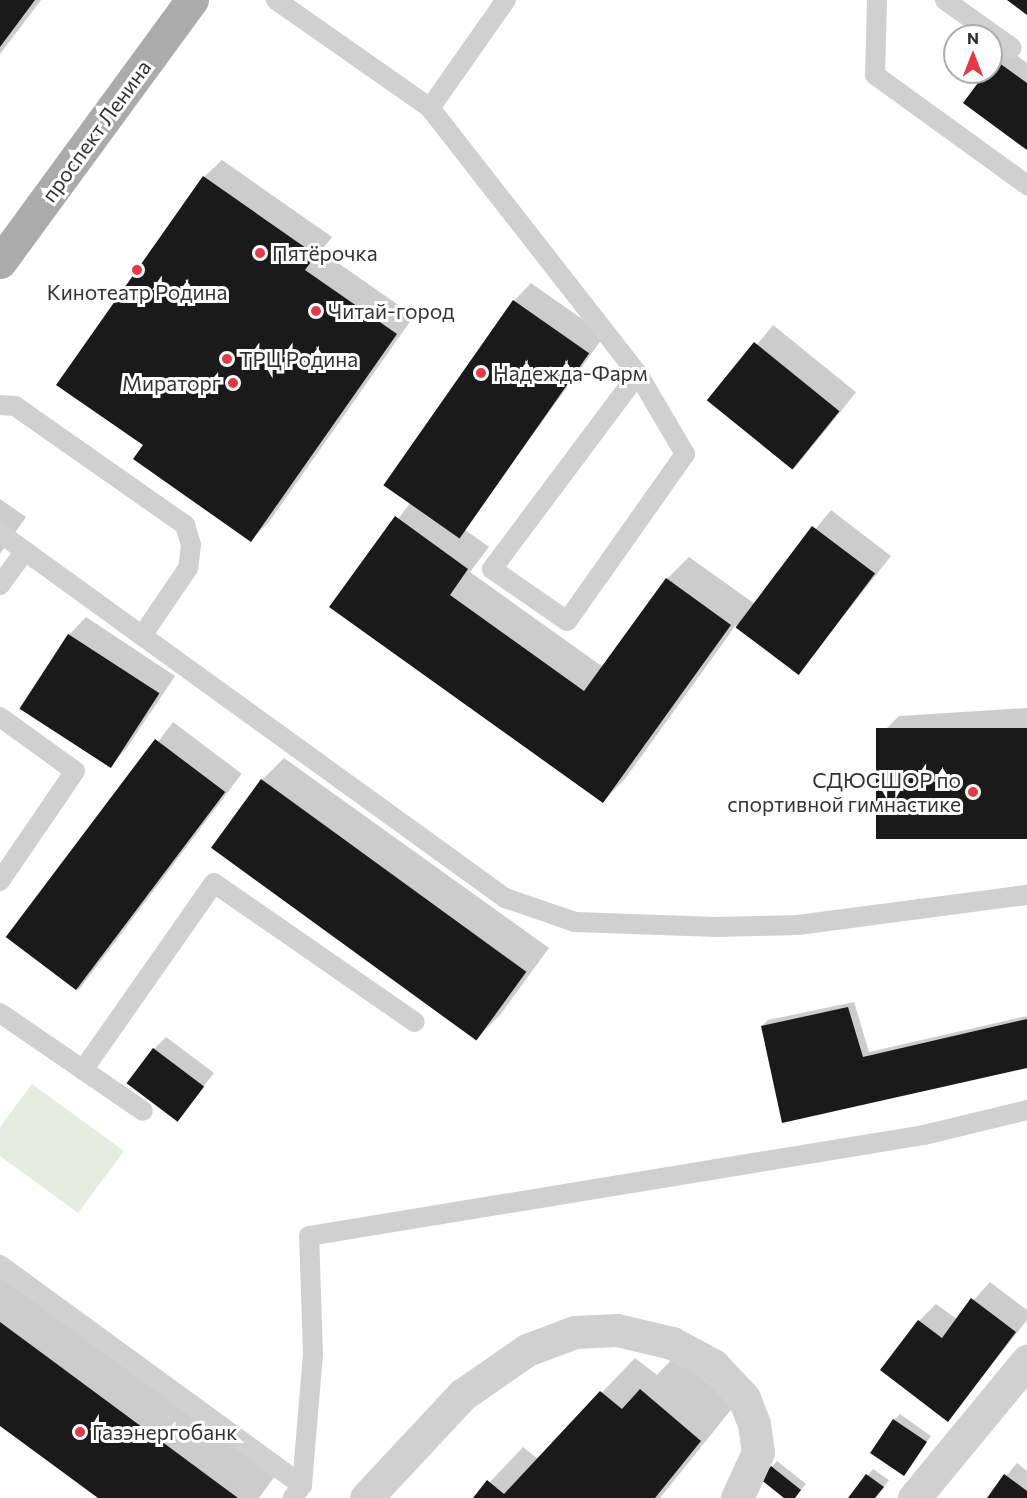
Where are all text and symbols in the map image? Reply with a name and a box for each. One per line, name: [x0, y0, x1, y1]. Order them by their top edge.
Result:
north arrow: [943, 24, 1003, 84]
text: N: [967, 28, 979, 47]
street label: проспект Ленина: [36, 55, 156, 207]
place label: Пятёрочка: [272, 240, 378, 266]
marker: Пятёрочка: [253, 246, 267, 260]
marker: Кинотеатр Родина: [130, 263, 144, 277]
place label: Кинотеатр Родина: [47, 279, 227, 305]
place label: Читай-город: [328, 298, 454, 324]
marker: Читай-город: [309, 304, 323, 318]
place label: ТРЦ Родина: [239, 346, 358, 372]
marker: ТРЦ Родина: [220, 352, 234, 366]
place label: Надежда-Фарм: [493, 360, 648, 386]
marker: Надежда-Фарм: [474, 366, 488, 380]
place label: Мираторг: [122, 370, 221, 396]
marker: Мираторг: [226, 376, 240, 390]
place label: СДЮСШОР по спортивной гимнастике: [727, 767, 961, 817]
marker: СДЮСШОР по спортивной гимнастике: [966, 785, 980, 799]
place label: Газэнергобанк: [92, 1419, 237, 1445]
marker: Газэнергобанк: [73, 1425, 87, 1439]

